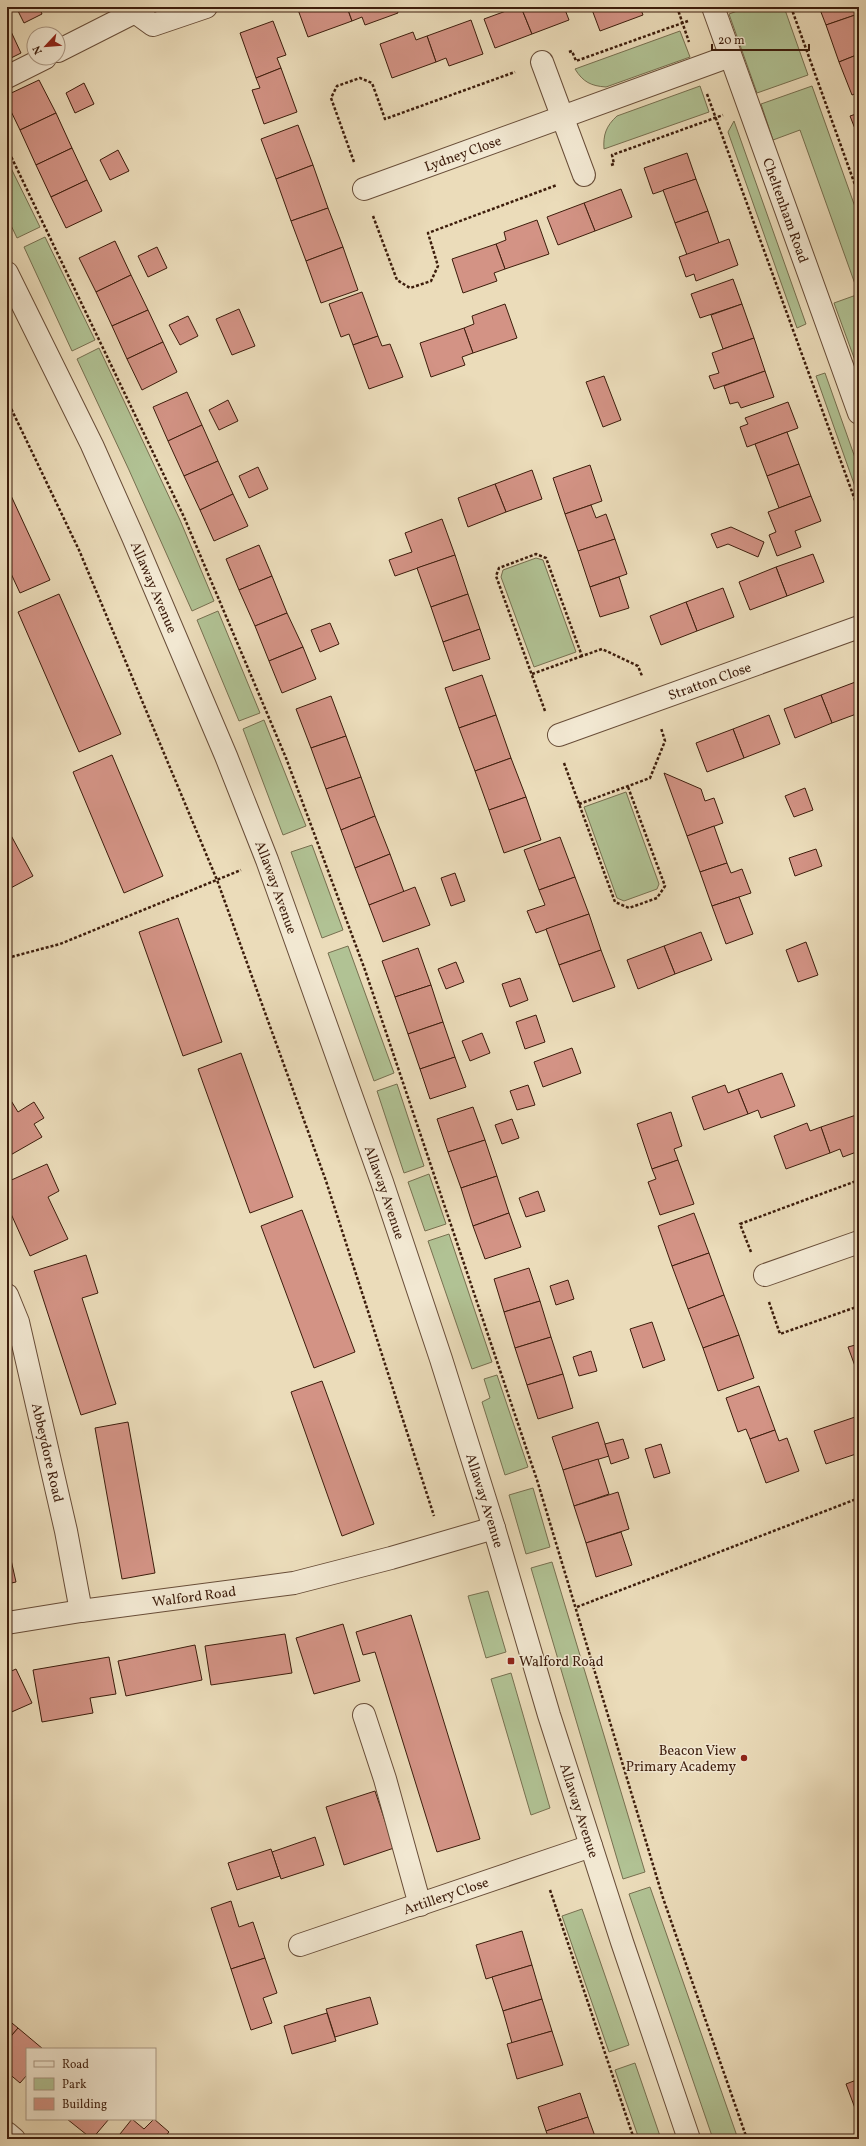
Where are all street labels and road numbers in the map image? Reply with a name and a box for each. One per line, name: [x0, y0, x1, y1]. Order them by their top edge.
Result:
street label: Lydney Close: [422, 132, 505, 177]
street label: Cheltenham Road: [757, 156, 812, 266]
street label: Allaway Avenue: [125, 539, 181, 637]
street label: Stratton Close: [666, 658, 754, 706]
street label: Allaway Avenue: [249, 838, 301, 937]
street label: Allaway Avenue: [359, 1143, 409, 1243]
street label: Abbeydore Road: [26, 1401, 67, 1504]
street label: Allaway Avenue: [460, 1451, 507, 1551]
street label: Walford Road: [151, 1583, 238, 1613]
street label: Allaway Avenue: [554, 1761, 602, 1861]
street label: Artillery Close: [401, 1873, 492, 1920]

